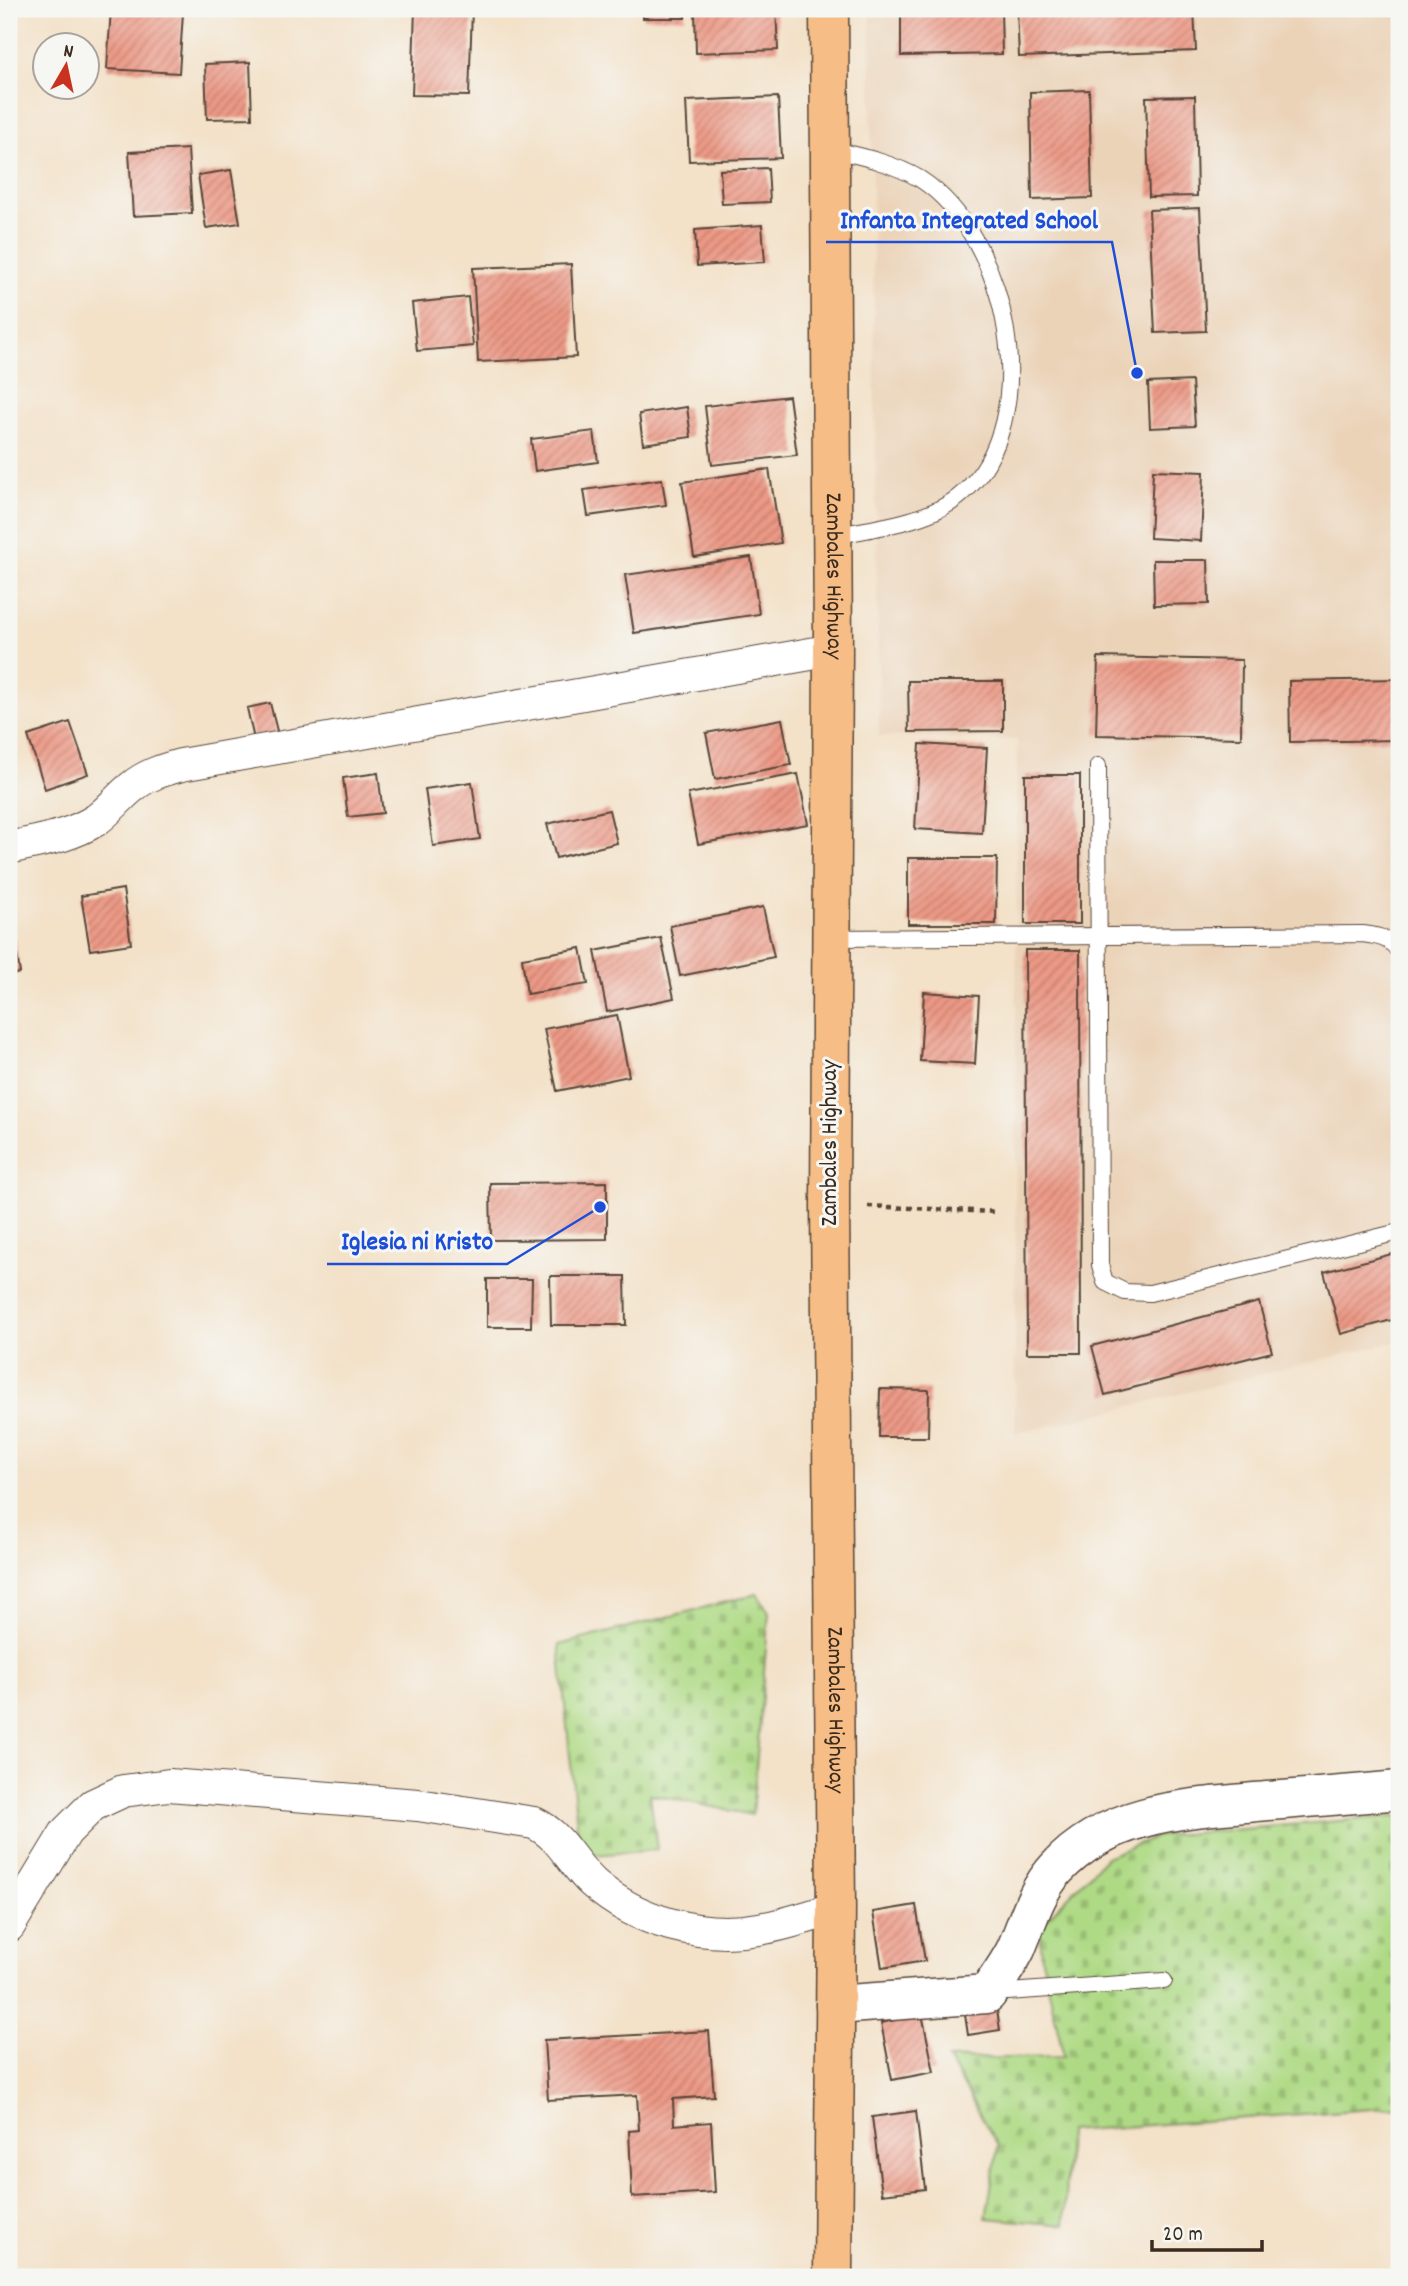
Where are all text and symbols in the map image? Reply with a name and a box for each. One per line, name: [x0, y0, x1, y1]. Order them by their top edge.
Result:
north arrow: [32, 32, 102, 102]
text: N: [61, 39, 75, 67]
callout: Infanta Integrated School: [826, 195, 1112, 242]
text: Infanta Integrated School: [840, 204, 1099, 241]
street label: Zambales Highway: [815, 493, 850, 661]
street label: Zambales Highway: [814, 1058, 848, 1226]
callout: Iglesia ni Kristo: [327, 1217, 507, 1264]
text: Iglesia ni Kristo: [341, 1225, 494, 1262]
street label: Zambales Highway: [817, 1627, 852, 1795]
scale bar: [1152, 2209, 1263, 2253]
text: 20 m: [1163, 2221, 1203, 2251]

